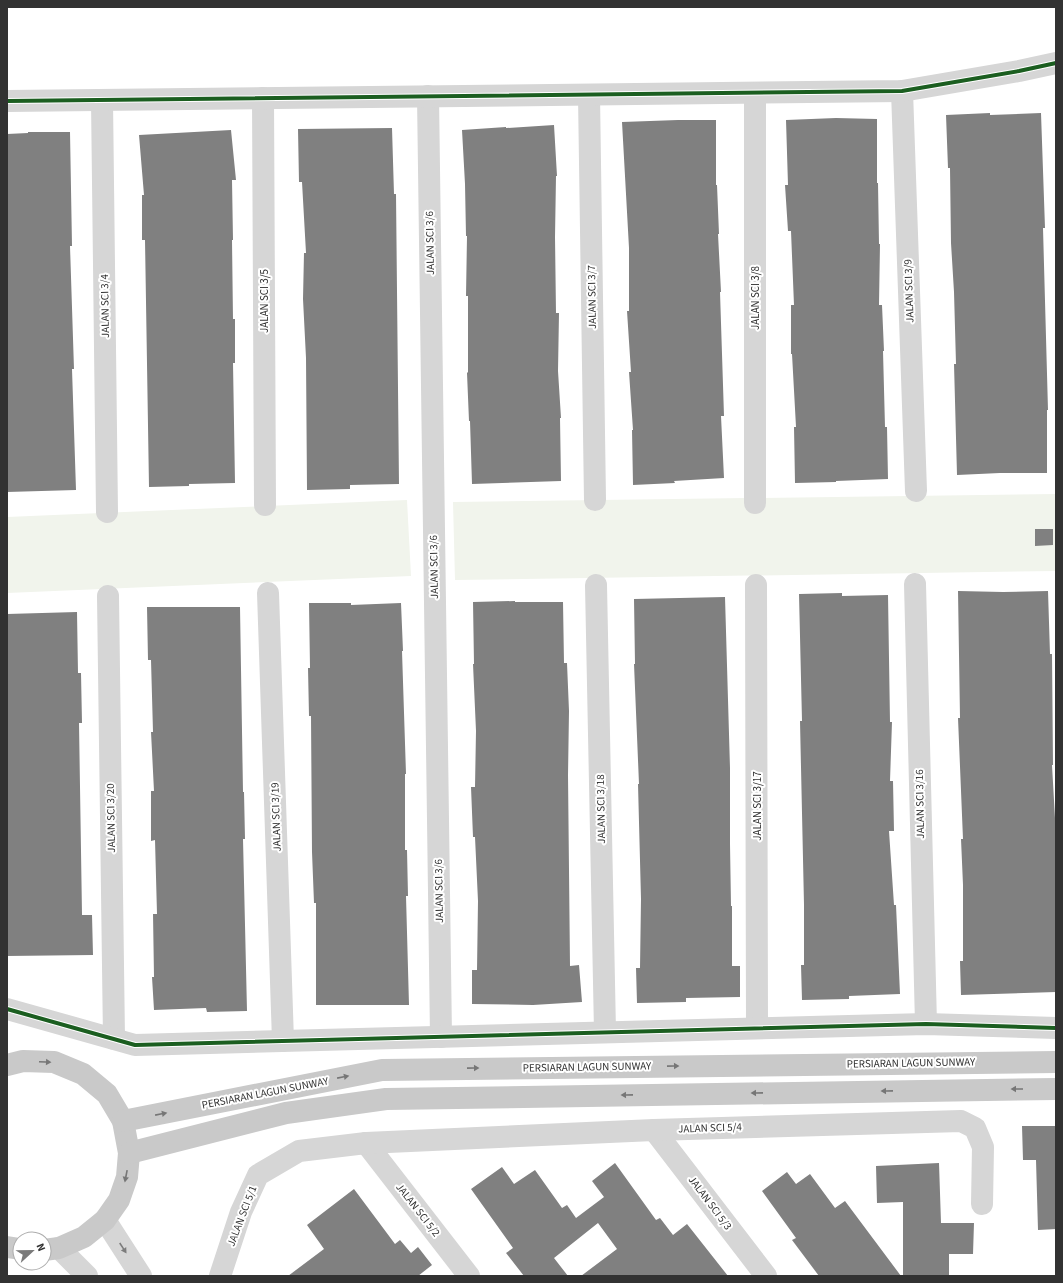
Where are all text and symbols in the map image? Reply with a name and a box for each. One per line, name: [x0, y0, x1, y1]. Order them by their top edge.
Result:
street label: JALAN SCI 3/6: [422, 210, 438, 275]
street label: JALAN SCI 3/9: [900, 259, 918, 323]
street label: JALAN SCI 3/7: [584, 265, 600, 329]
street label: JALAN SCI 3/8: [748, 266, 763, 330]
street label: JALAN SCI 3/5: [257, 269, 272, 333]
street label: JALAN SCI 3/4: [97, 273, 113, 338]
street label: JALAN SCI 3/6: [426, 534, 442, 599]
street label: JALAN SCI 3/16: [912, 769, 928, 839]
street label: JALAN SCI 3/17: [750, 771, 765, 841]
street label: JALAN SCI 3/18: [593, 774, 609, 844]
street label: JALAN SCI 3/19: [267, 782, 285, 852]
street label: JALAN SCI 3/20: [103, 783, 119, 853]
street label: JALAN SCI 3/6: [431, 858, 447, 923]
street label: PERSIARAN LAGUN SUNWAY: [847, 1054, 976, 1072]
one-way arrow: [39, 1058, 51, 1065]
street label: PERSIARAN LAGUN SUNWAY: [523, 1058, 652, 1076]
one-way arrow: [667, 1063, 680, 1069]
one-way arrow: [467, 1065, 480, 1071]
street label: PERSIARAN LAGUN SUNWAY: [200, 1073, 330, 1113]
one-way arrow: [337, 1074, 350, 1080]
one-way arrow: [1010, 1086, 1023, 1092]
one-way arrow: [880, 1088, 893, 1094]
one-way arrow: [750, 1090, 763, 1096]
one-way arrow: [620, 1092, 633, 1098]
one-way arrow: [155, 1110, 167, 1116]
street label: JALAN SCI 5/4: [678, 1119, 743, 1137]
one-way arrow: [123, 1170, 129, 1182]
street label: JALAN SCI 5/3: [685, 1173, 735, 1233]
street label: JALAN SCI 5/2: [392, 1180, 444, 1240]
street label: JALAN SCI 5/1: [224, 1183, 260, 1249]
north arrow: [12, 1231, 52, 1271]
text: N: [32, 1241, 49, 1254]
one-way arrow: [119, 1242, 126, 1254]

